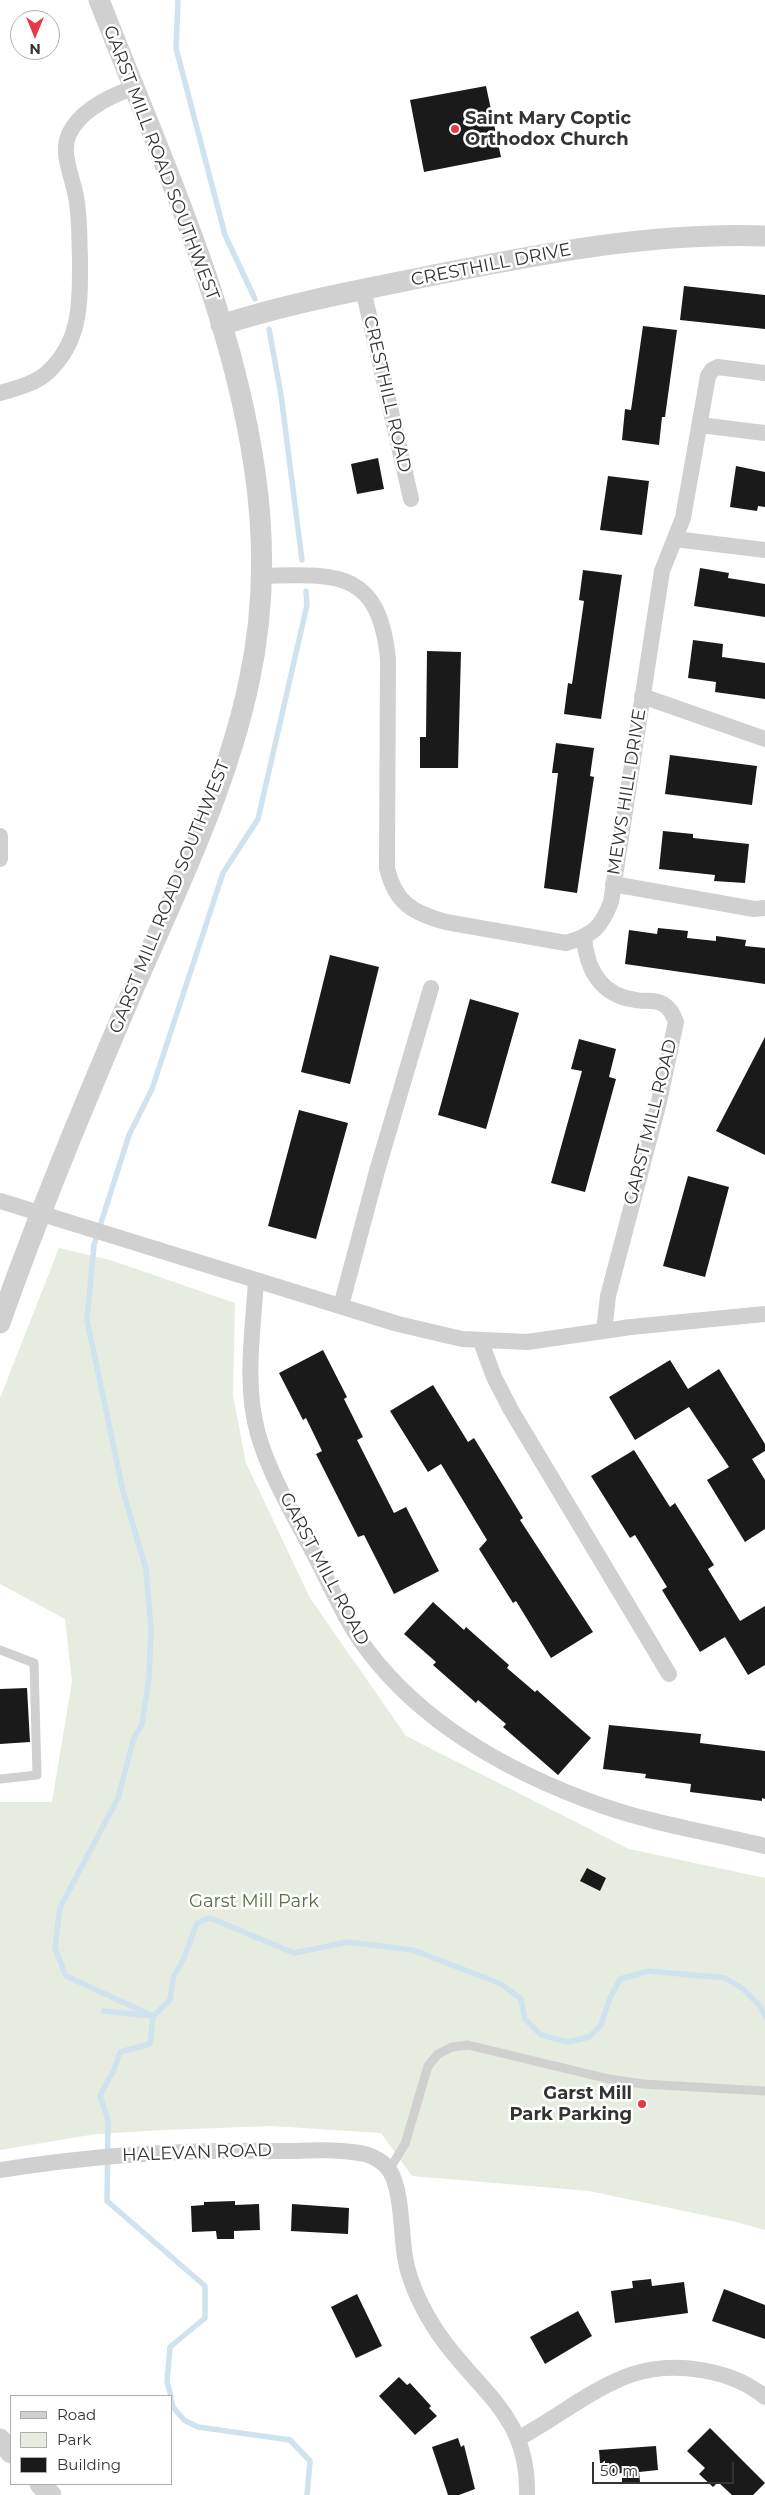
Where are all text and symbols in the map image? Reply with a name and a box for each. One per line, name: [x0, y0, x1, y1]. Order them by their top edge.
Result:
north arrow: [10, 10, 60, 60]
street label: GARST MILL ROAD SOUTHWEST: [98, 23, 224, 303]
text: N: [29, 40, 41, 58]
place label: Saint Mary Coptic Orthodox Church: [465, 108, 631, 150]
marker: Saint Mary Coptic Orthodox Church: [449, 123, 461, 135]
street label: CRESTHILL DRIVE: [409, 239, 573, 291]
street label: CRESTHILL ROAD: [358, 313, 416, 475]
street label: MEWS HILL DRIVE: [603, 707, 651, 877]
street label: GARST MILL ROAD SOUTHWEST: [105, 757, 235, 1037]
street label: GARST MILL ROAD: [620, 1037, 682, 1207]
street label: GARST MILL ROAD: [275, 1489, 373, 1649]
park label: Garst Mill Park: [189, 1891, 319, 1913]
place label: Garst Mill Park Parking: [509, 2083, 632, 2126]
marker: Garst Mill Park Parking: [636, 2098, 648, 2110]
street label: HALEVAN ROAD: [122, 2140, 272, 2166]
legend: [10, 2395, 172, 2485]
text: Road: [57, 2405, 96, 2424]
text: Park: [57, 2430, 91, 2449]
scale bar: [595, 2452, 738, 2484]
text: Building: [57, 2455, 121, 2474]
text: 50 m: [600, 2461, 638, 2480]

